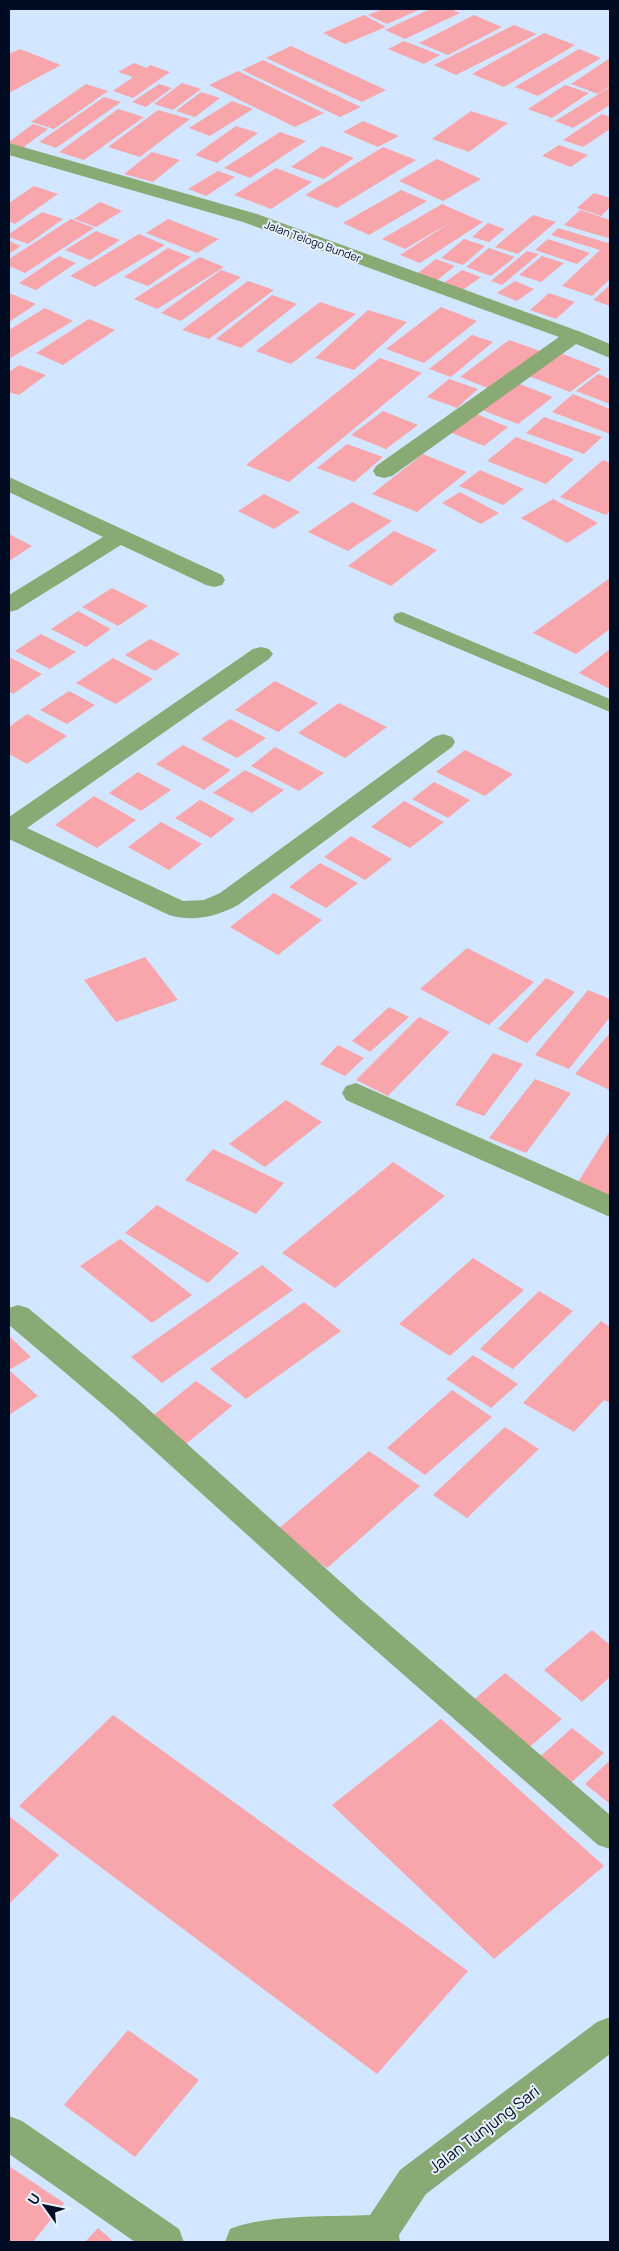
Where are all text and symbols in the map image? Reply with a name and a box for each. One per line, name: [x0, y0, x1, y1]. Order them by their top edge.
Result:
street label: Jalan Telogo Bunder: [263, 217, 363, 265]
street label: Jalan Tunjung Sari: [424, 2080, 544, 2178]
north arrow: [20, 2181, 70, 2231]
text: U: [23, 2189, 44, 2208]

